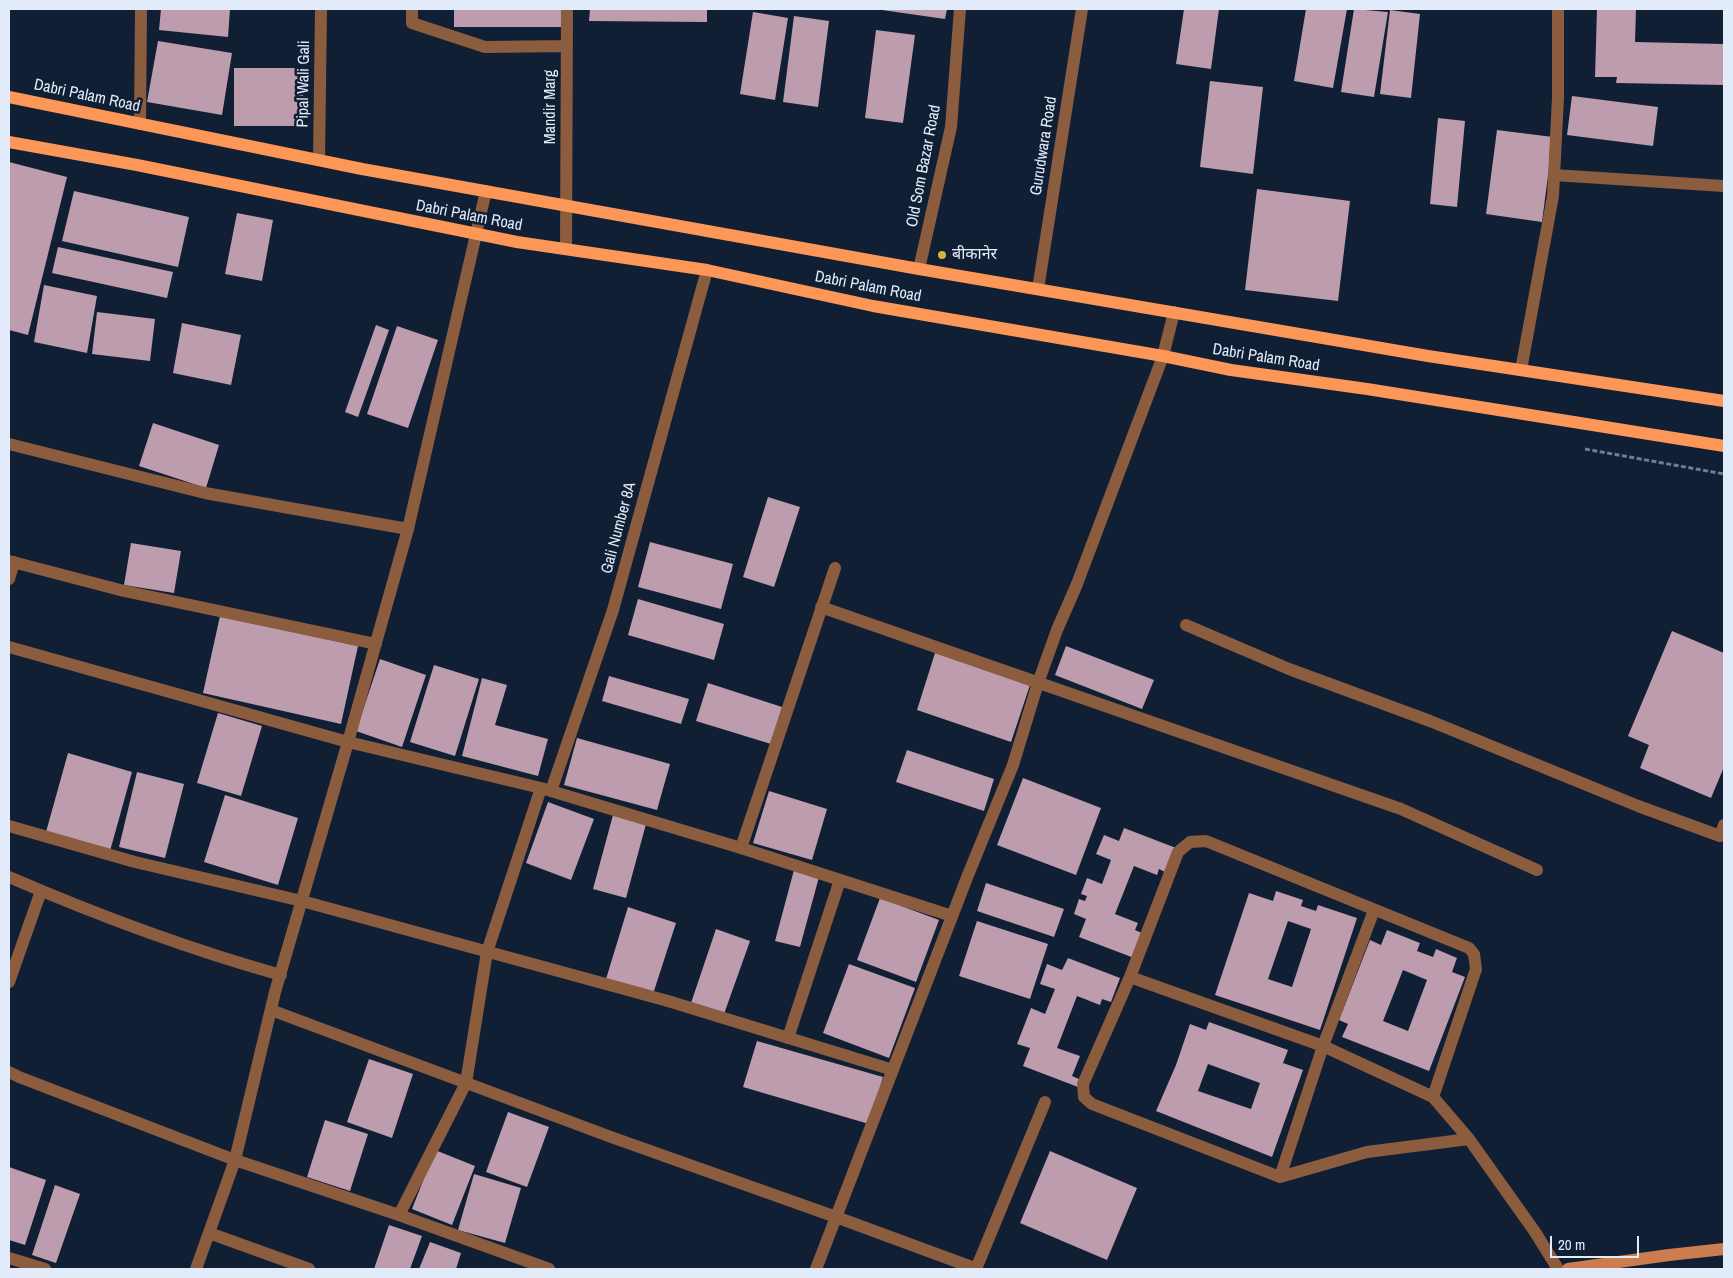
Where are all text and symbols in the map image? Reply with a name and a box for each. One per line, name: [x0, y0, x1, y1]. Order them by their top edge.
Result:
street label: Pipal Wali Gali: [294, 40, 314, 128]
street label: Mandir Marg: [541, 70, 561, 144]
street label: Dabri Palam Road: [32, 75, 142, 117]
street label: Gurudwara Road: [1027, 95, 1061, 197]
street label: Old Som Bazar Road: [903, 103, 945, 229]
street label: Dabri Palam Road: [414, 196, 524, 236]
place label: बीकानेर: [952, 245, 997, 265]
marker: बीकानेर: [936, 249, 948, 261]
street label: Dabri Palam Road: [813, 267, 923, 307]
street label: Dabri Palam Road: [1211, 340, 1321, 376]
street label: Gali Number 8A: [598, 480, 640, 576]
scale bar: [1553, 1226, 1642, 1258]
text: 20 m: [1558, 1234, 1585, 1255]

